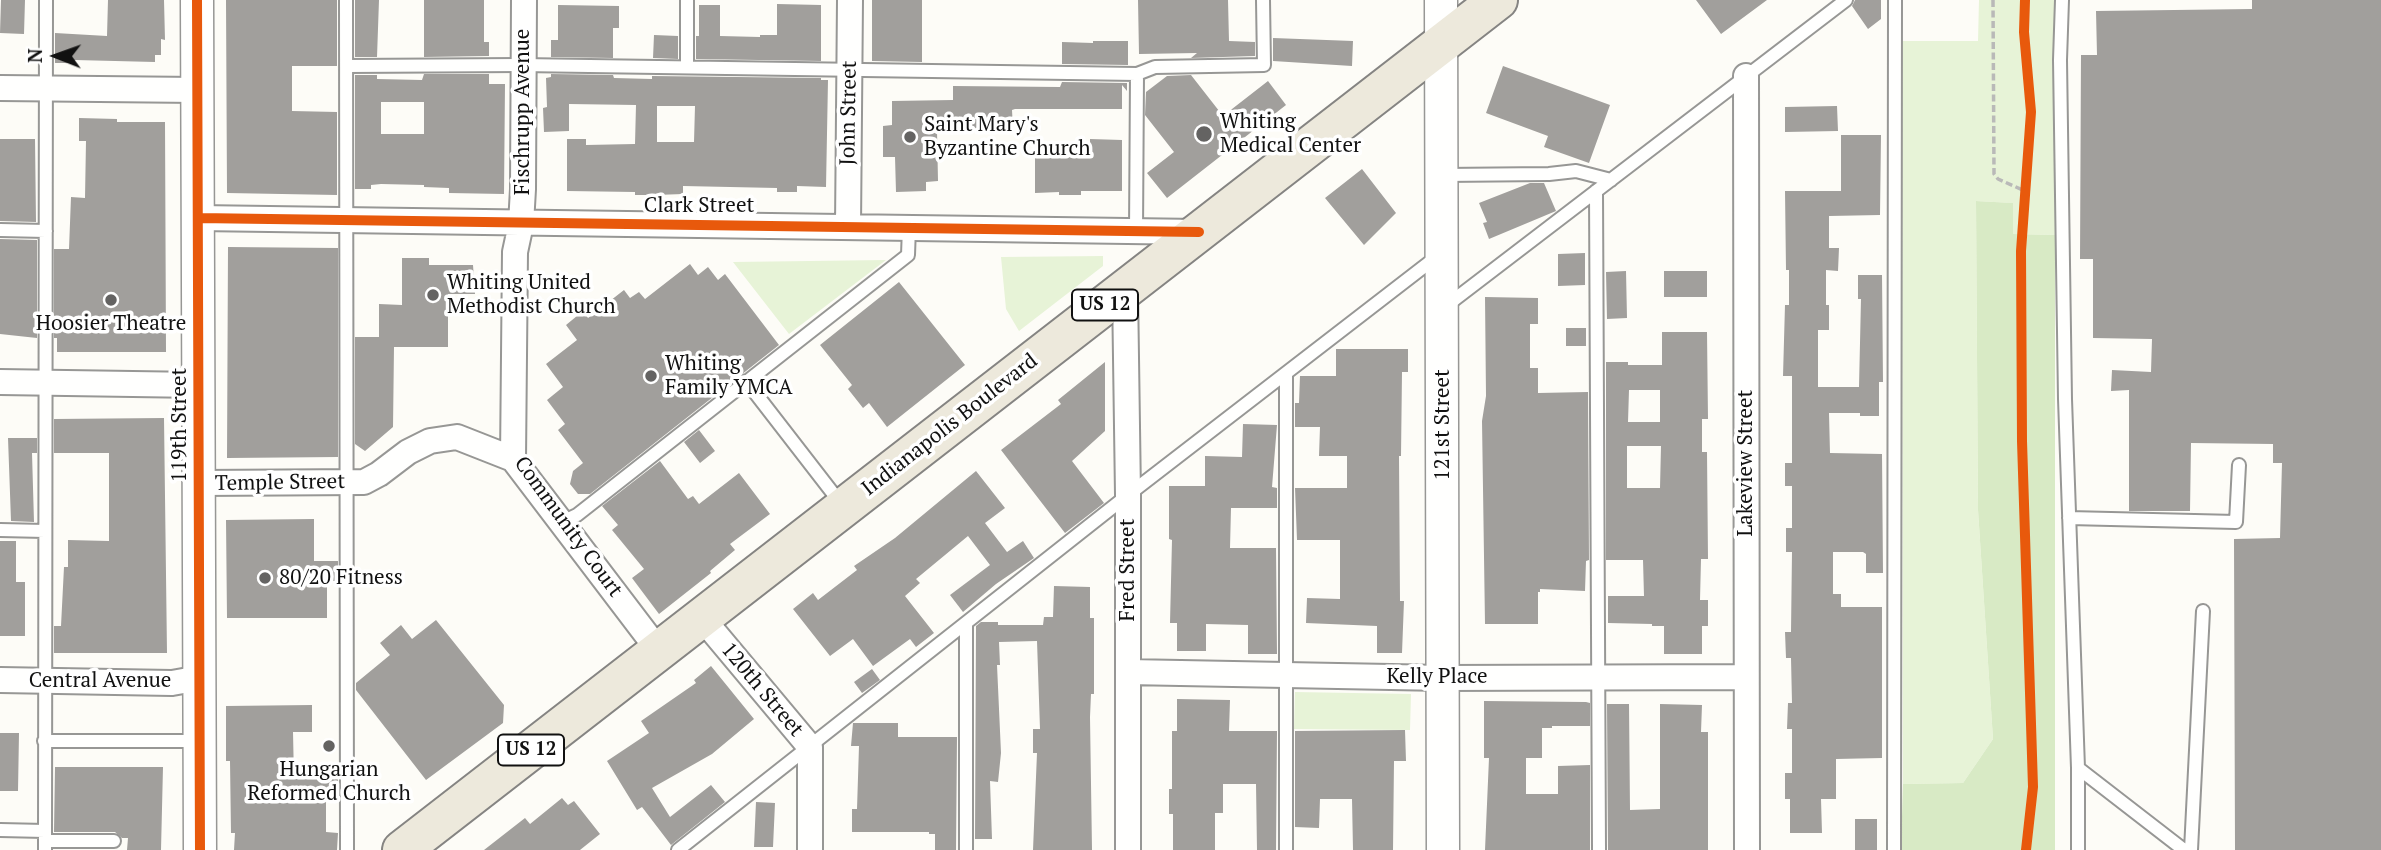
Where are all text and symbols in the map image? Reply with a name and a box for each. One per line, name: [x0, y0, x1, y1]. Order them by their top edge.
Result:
north arrow: [21, 21, 91, 91]
street label: Fischrupp Avenue: [510, 29, 536, 195]
text: N: [22, 48, 47, 63]
street label: John Street: [835, 60, 863, 166]
place label: Whiting Medical Center: [1220, 109, 1361, 159]
place label: Saint Mary's Byzantine Church: [924, 112, 1091, 162]
marker: Whiting Medical Center: [1194, 124, 1214, 144]
marker: Saint Mary's Byzantine Church: [902, 129, 918, 145]
street label: Clark Street: [644, 193, 754, 219]
place label: Whiting United Methodist Church: [447, 270, 616, 320]
marker: Whiting United Methodist Church: [425, 287, 441, 303]
road number: US 12: [1072, 290, 1138, 320]
marker: Hoosier Theatre: [103, 292, 119, 308]
place label: Hoosier Theatre: [36, 311, 186, 337]
street label: Indianapolis Boulevard: [857, 349, 1043, 501]
place label: Whiting Family YMCA: [665, 351, 793, 401]
street label: 119th Street: [167, 368, 193, 482]
marker: Whiting Family YMCA: [643, 368, 659, 384]
street label: 121st Street: [1430, 369, 1456, 481]
street label: Lakeview Street: [1733, 390, 1759, 536]
street label: Community Court: [509, 452, 627, 602]
street label: Temple Street: [215, 469, 345, 497]
street label: Fred Street: [1115, 519, 1141, 621]
place label: 80/20 Fitness: [279, 565, 403, 591]
marker: 80/20 Fitness: [257, 570, 273, 586]
street label: 120th Street: [715, 638, 809, 742]
street label: Kelly Place: [1387, 664, 1487, 690]
street label: Central Avenue: [29, 668, 171, 694]
road number: US 12: [498, 734, 564, 765]
marker: Hungarian Reformed Church: [321, 738, 337, 754]
place label: Hungarian Reformed Church: [247, 757, 411, 807]

